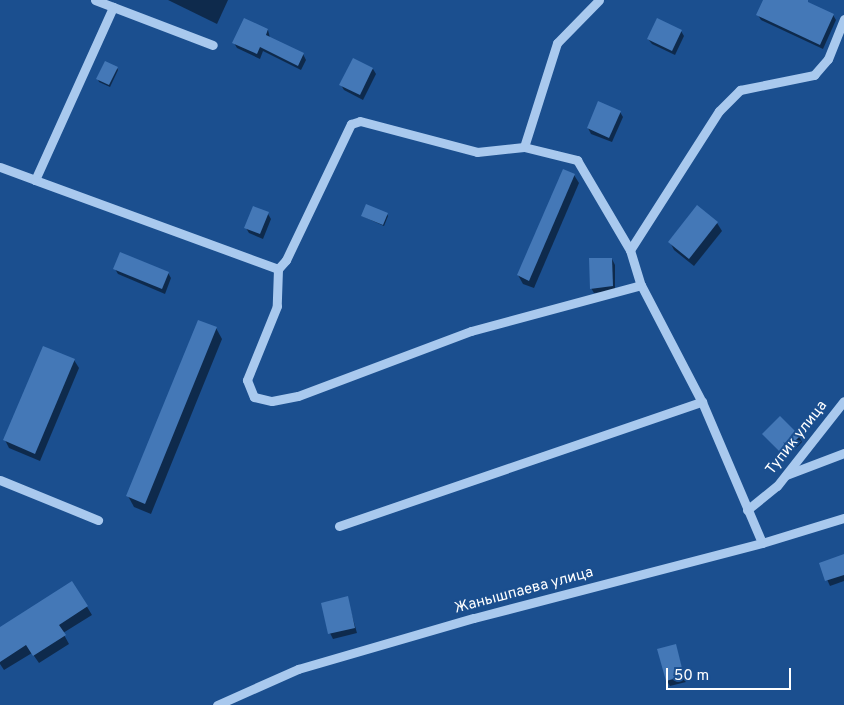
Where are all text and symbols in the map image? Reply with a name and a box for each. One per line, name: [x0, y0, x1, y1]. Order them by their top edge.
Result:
street label: Тупик улица: [762, 397, 832, 479]
street label: Жанышпаева улица: [453, 564, 595, 618]
scale bar: [669, 658, 794, 690]
text: 50 m: [674, 667, 709, 686]

